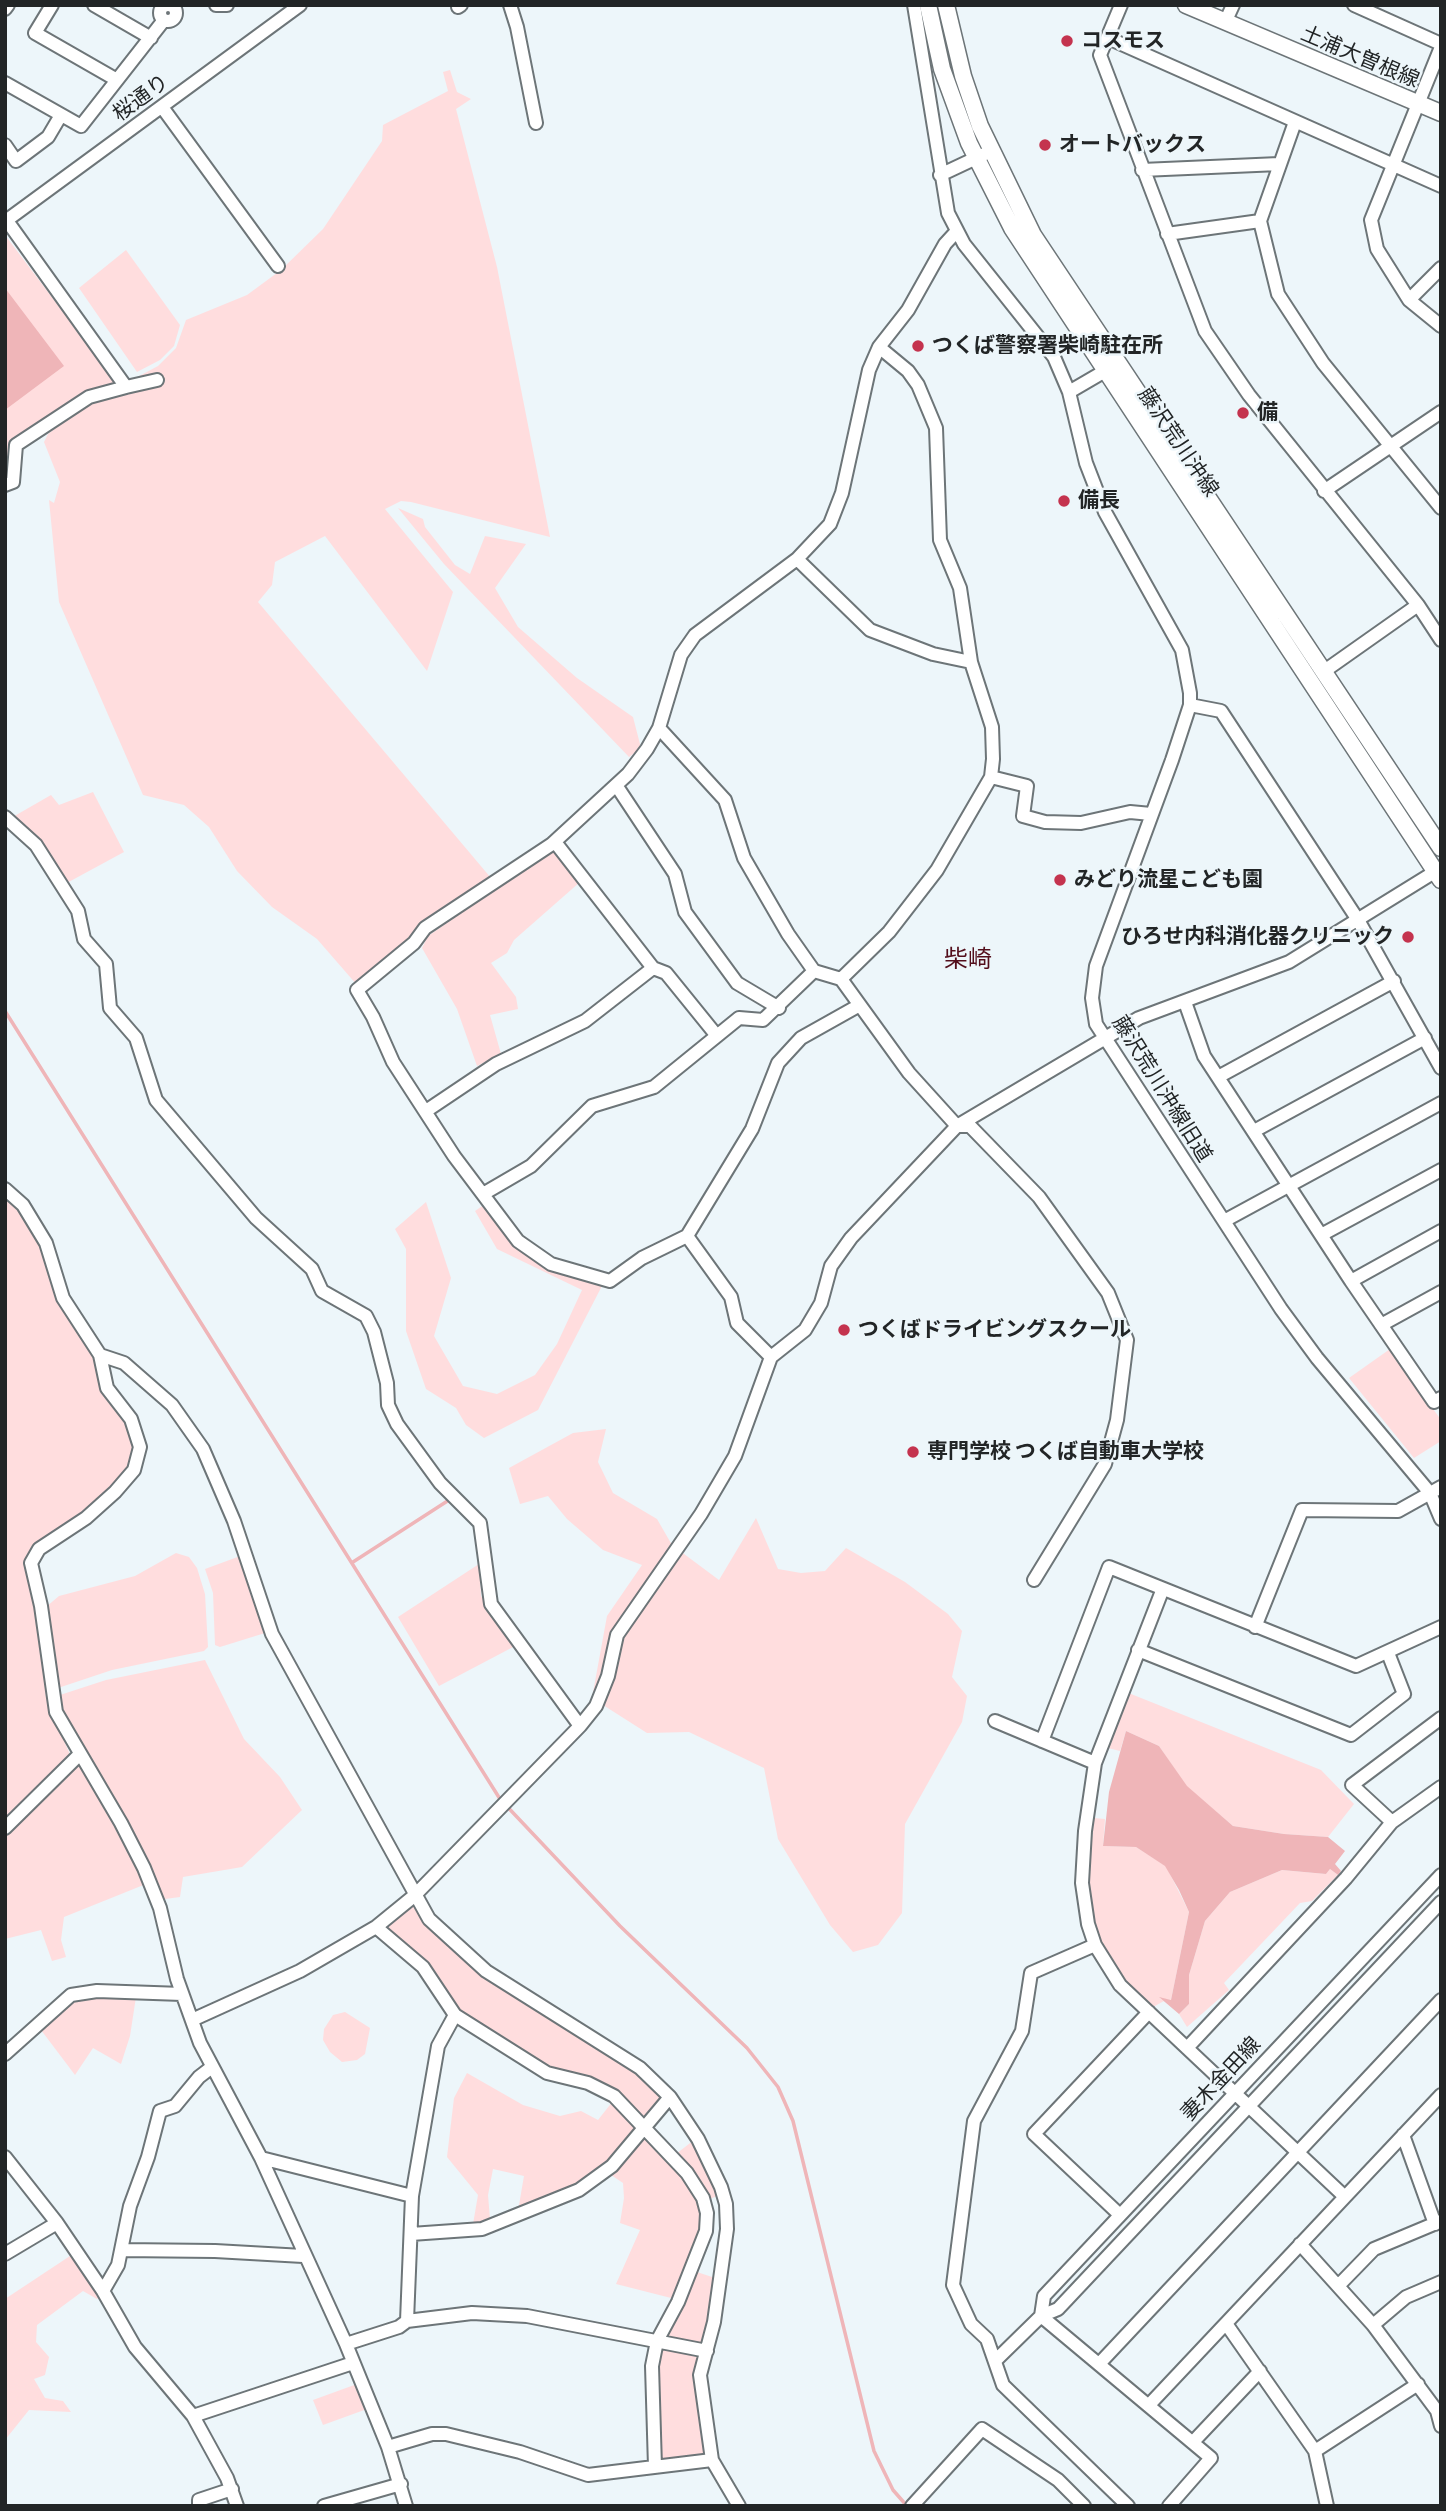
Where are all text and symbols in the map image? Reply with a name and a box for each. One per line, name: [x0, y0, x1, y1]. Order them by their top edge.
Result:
street label: 土浦大曽根線: [1297, 21, 1423, 93]
place label: コスモス: [1081, 28, 1165, 54]
marker: コスモス: [1059, 33, 1075, 49]
street label: 桜通り: [108, 69, 174, 127]
place label: オートバックス: [1059, 132, 1206, 158]
marker: オートバックス: [1037, 137, 1053, 153]
place label: つくば警察署柴崎駐在所: [932, 333, 1163, 359]
marker: つくば警察署柴崎駐在所: [910, 338, 926, 354]
street label: 藤沢荒川沖線: [1132, 383, 1224, 501]
place label: 備: [1257, 400, 1278, 426]
marker: 備: [1235, 405, 1251, 421]
place label: 備長: [1078, 488, 1120, 514]
marker: 備長: [1056, 493, 1072, 509]
place label: みどり流星こども園: [1074, 867, 1263, 893]
marker: みどり流星こども園: [1052, 872, 1068, 888]
place label: ひろせ内科消化器クリニック: [1121, 924, 1394, 950]
marker: ひろせ内科消化器クリニック: [1400, 929, 1416, 945]
district label: 柴崎: [944, 946, 992, 974]
street label: 藤沢荒川沖線旧道: [1107, 1011, 1217, 1167]
place label: つくばドライビングスクール: [858, 1317, 1131, 1343]
marker: つくばドライビングスクール: [836, 1322, 852, 1338]
place label: 専門学校 つくば自動車大学校: [927, 1439, 1204, 1465]
marker: 専門学校 つくば自動車大学校: [905, 1444, 921, 1460]
street label: 妻木金田線: [1176, 2032, 1266, 2126]

